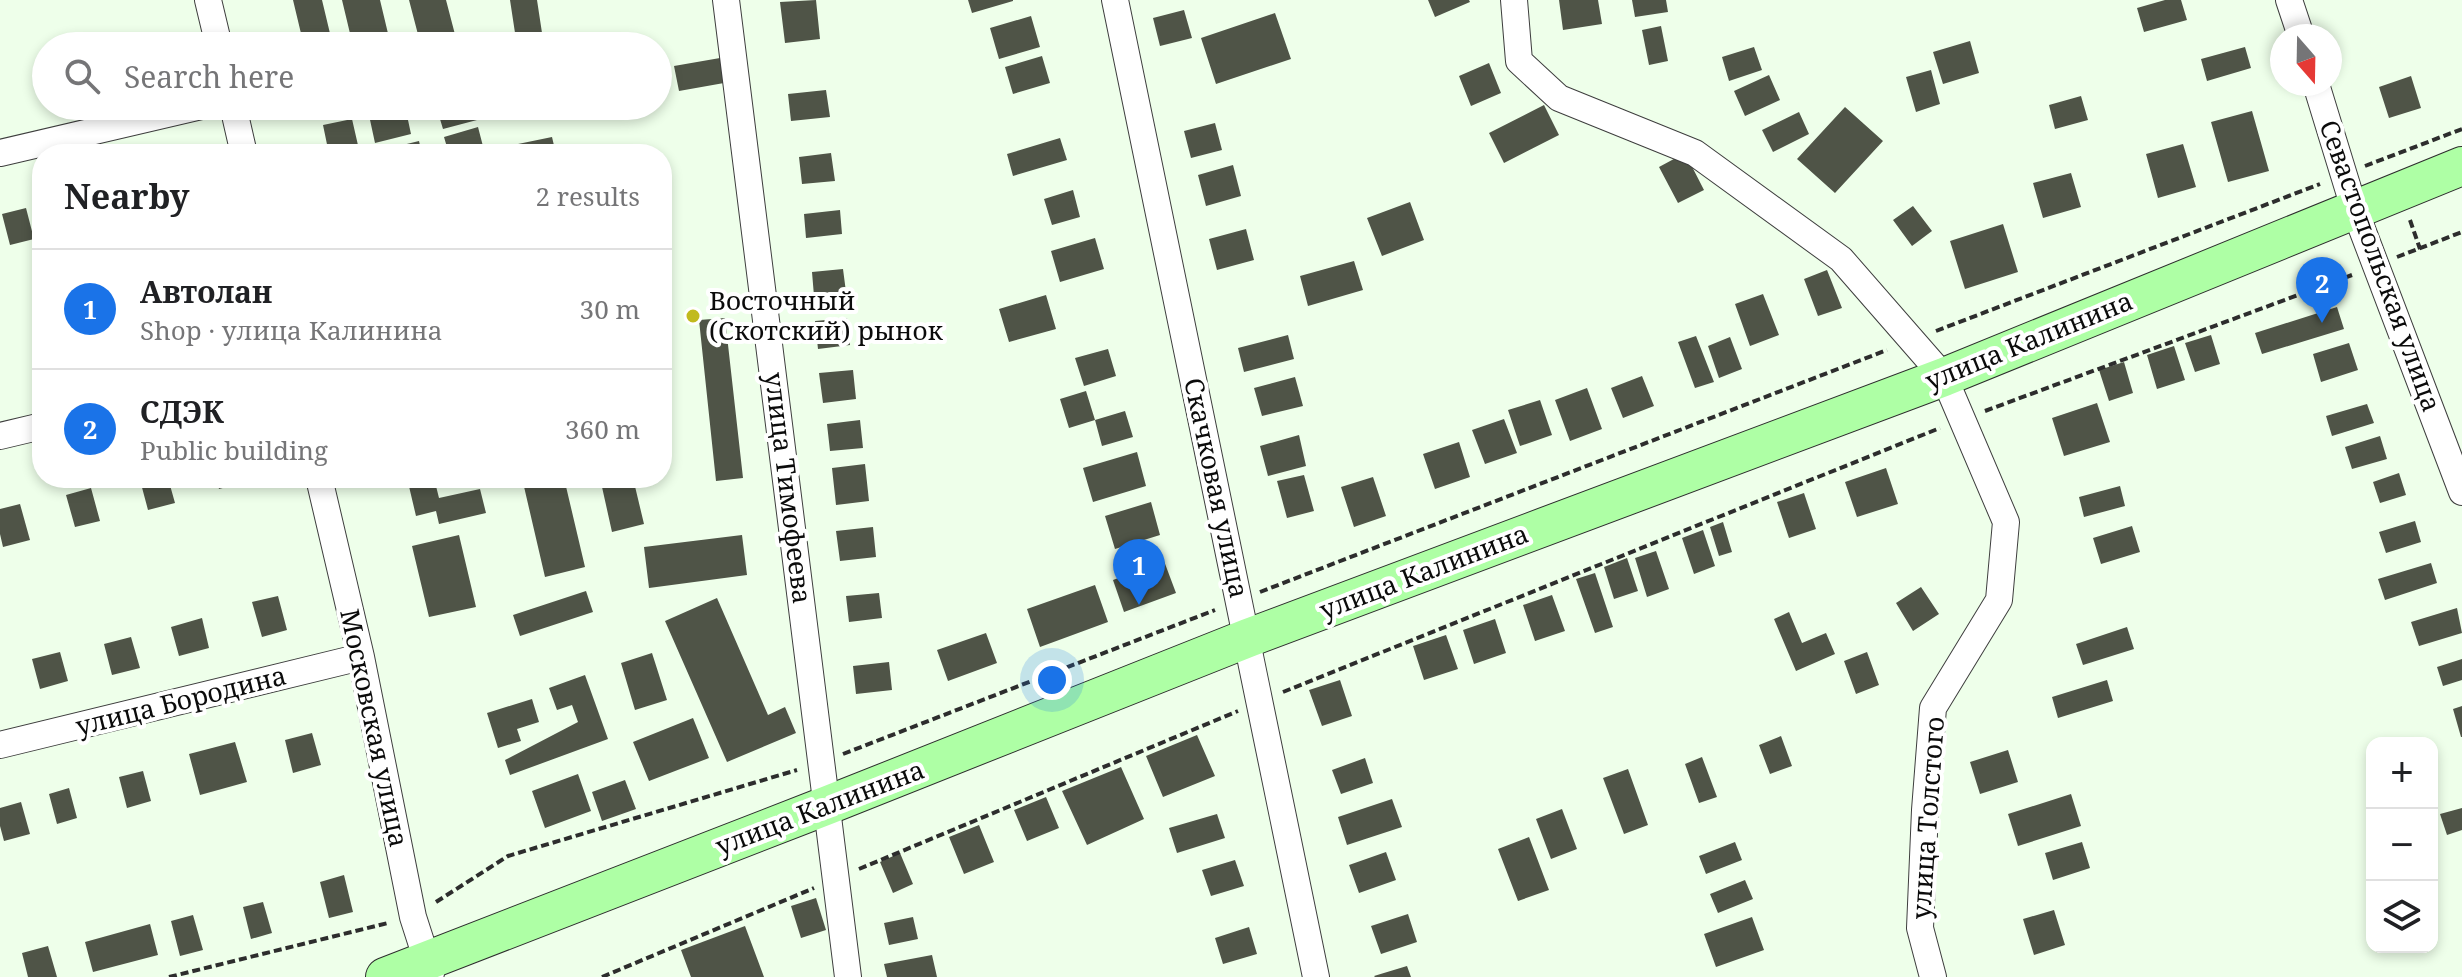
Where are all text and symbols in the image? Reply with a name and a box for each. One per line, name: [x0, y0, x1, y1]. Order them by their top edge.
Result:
north arrow: [2270, 24, 2342, 96]
search box: [32, 32, 672, 120]
icon: search: [60, 54, 104, 98]
text: Search here: [124, 56, 294, 97]
street label: Севастопольская улица: [2311, 115, 2450, 416]
text: Nearby: [64, 173, 190, 219]
text: 2 results: [535, 178, 640, 214]
pin: 2: [2296, 257, 2348, 323]
text: Автолан: [140, 271, 272, 312]
place label: Восточный (Скотский) рынок: [709, 282, 943, 348]
street label: улица Калинина: [1919, 282, 2138, 398]
text: 1: [83, 291, 97, 327]
text: 30 m: [580, 291, 640, 327]
marker: Восточный (Скотский) рынок: [684, 307, 702, 325]
text: Shop · улица Калинина: [140, 312, 443, 348]
street label: улица Тимофеева: [757, 370, 821, 606]
street label: Скачковая улица: [1176, 374, 1258, 601]
text: СДЭК: [140, 391, 224, 432]
text: 2: [83, 411, 97, 447]
text: 360 m: [565, 411, 640, 447]
text: Public building: [140, 432, 328, 468]
street label: улица Калинина: [1314, 515, 1533, 627]
pin: 1: [1113, 539, 1165, 605]
street label: Московская улица: [332, 606, 418, 850]
street label: улица Бородина: [72, 656, 290, 744]
your location: [1032, 660, 1072, 700]
street label: улица Толстого: [1902, 715, 1952, 921]
map controls: [2366, 737, 2438, 953]
button: +: [2366, 737, 2438, 809]
street label: улица Калинина: [710, 751, 929, 863]
button: −: [2366, 809, 2438, 881]
button: layers: [2366, 881, 2438, 953]

